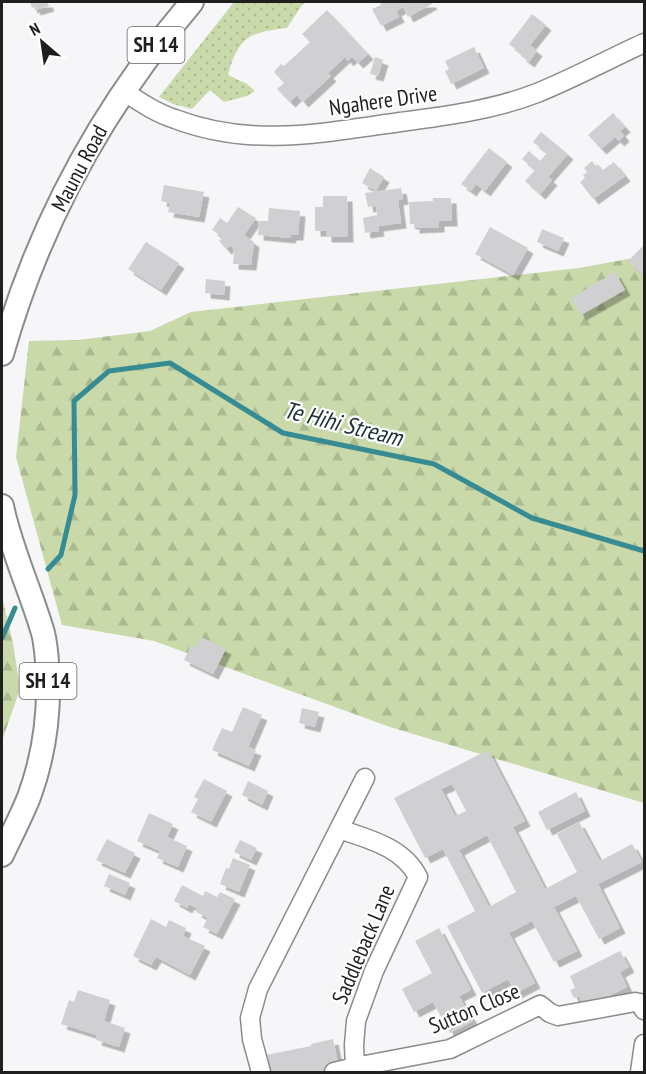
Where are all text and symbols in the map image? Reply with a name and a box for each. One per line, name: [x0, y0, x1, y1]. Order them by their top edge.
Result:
north arrow: [12, 12, 72, 72]
text: N: [26, 18, 43, 40]
road number: SH 14: [128, 27, 184, 63]
street label: Ngahere Drive: [327, 79, 439, 121]
street label: Maunu Road: [45, 120, 113, 216]
water label: Te Hihi Stream: [281, 394, 407, 453]
road number: SH 14: [20, 663, 76, 699]
street label: Saddleback Lane: [325, 880, 401, 1008]
street label: Sutton Close: [424, 976, 524, 1040]

